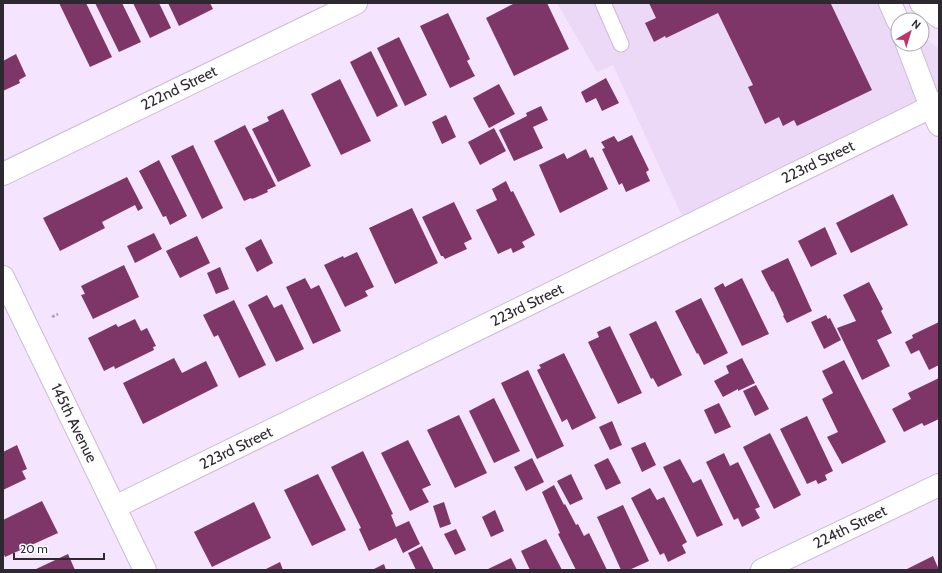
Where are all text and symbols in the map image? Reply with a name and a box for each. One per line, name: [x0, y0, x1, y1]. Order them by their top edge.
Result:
north arrow: [890, 12, 930, 52]
text: N: [909, 16, 924, 32]
street label: 222nd Street: [138, 62, 220, 114]
street label: 223rd Street: [779, 137, 857, 187]
street label: 223rd Street: [488, 280, 566, 330]
street label: 145th Avenue: [47, 380, 101, 466]
street label: 223rd Street: [197, 423, 275, 473]
street label: 224th Street: [810, 501, 890, 553]
scale bar: [14, 535, 104, 561]
text: 20 m: [20, 541, 48, 556]

